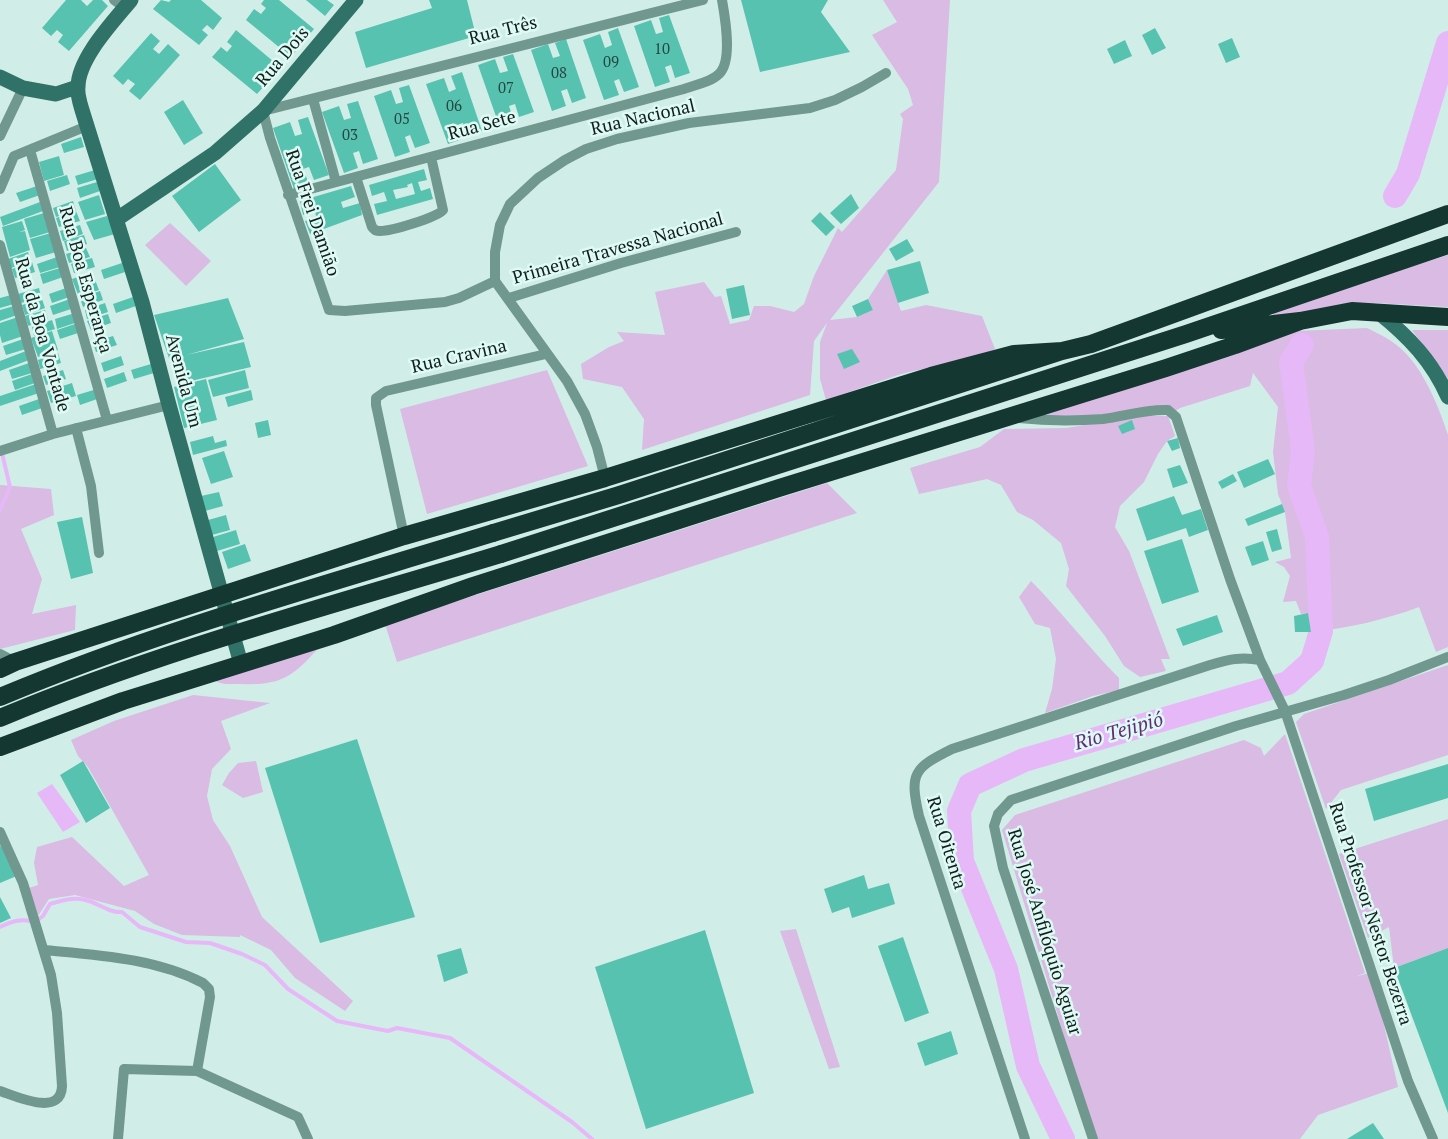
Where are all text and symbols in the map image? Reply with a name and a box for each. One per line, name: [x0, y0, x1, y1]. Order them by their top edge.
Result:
street label: Rua Três: [467, 12, 539, 50]
street label: Rua Dois: [252, 23, 314, 91]
house number: 10: [654, 41, 670, 59]
house number: 09: [603, 54, 619, 72]
house number: 08: [551, 65, 567, 83]
house number: 07: [498, 80, 514, 98]
street label: Rua Nacional: [589, 95, 697, 141]
house number: 06: [446, 98, 462, 116]
street label: Rua Sete: [446, 107, 518, 145]
house number: 05: [394, 111, 410, 129]
house number: 03: [342, 127, 358, 145]
street label: Rua Frei Damião: [280, 147, 344, 279]
street label: Rua Boa Esperança: [54, 204, 116, 356]
street label: Primeira Travessa Nacional: [510, 209, 726, 289]
street label: Rua da Boa Vontade: [10, 255, 74, 415]
street label: Avenida Um: [160, 332, 206, 430]
street label: Rua Cravina: [409, 336, 509, 378]
water label: Rio Tejipió: [1072, 708, 1166, 756]
street label: Rua Oitenta: [922, 794, 970, 892]
street label: Rua Professor Nestor Bezerra: [1324, 800, 1416, 1028]
street label: Rua José Anfilóquio Aguiar: [1002, 826, 1086, 1038]

